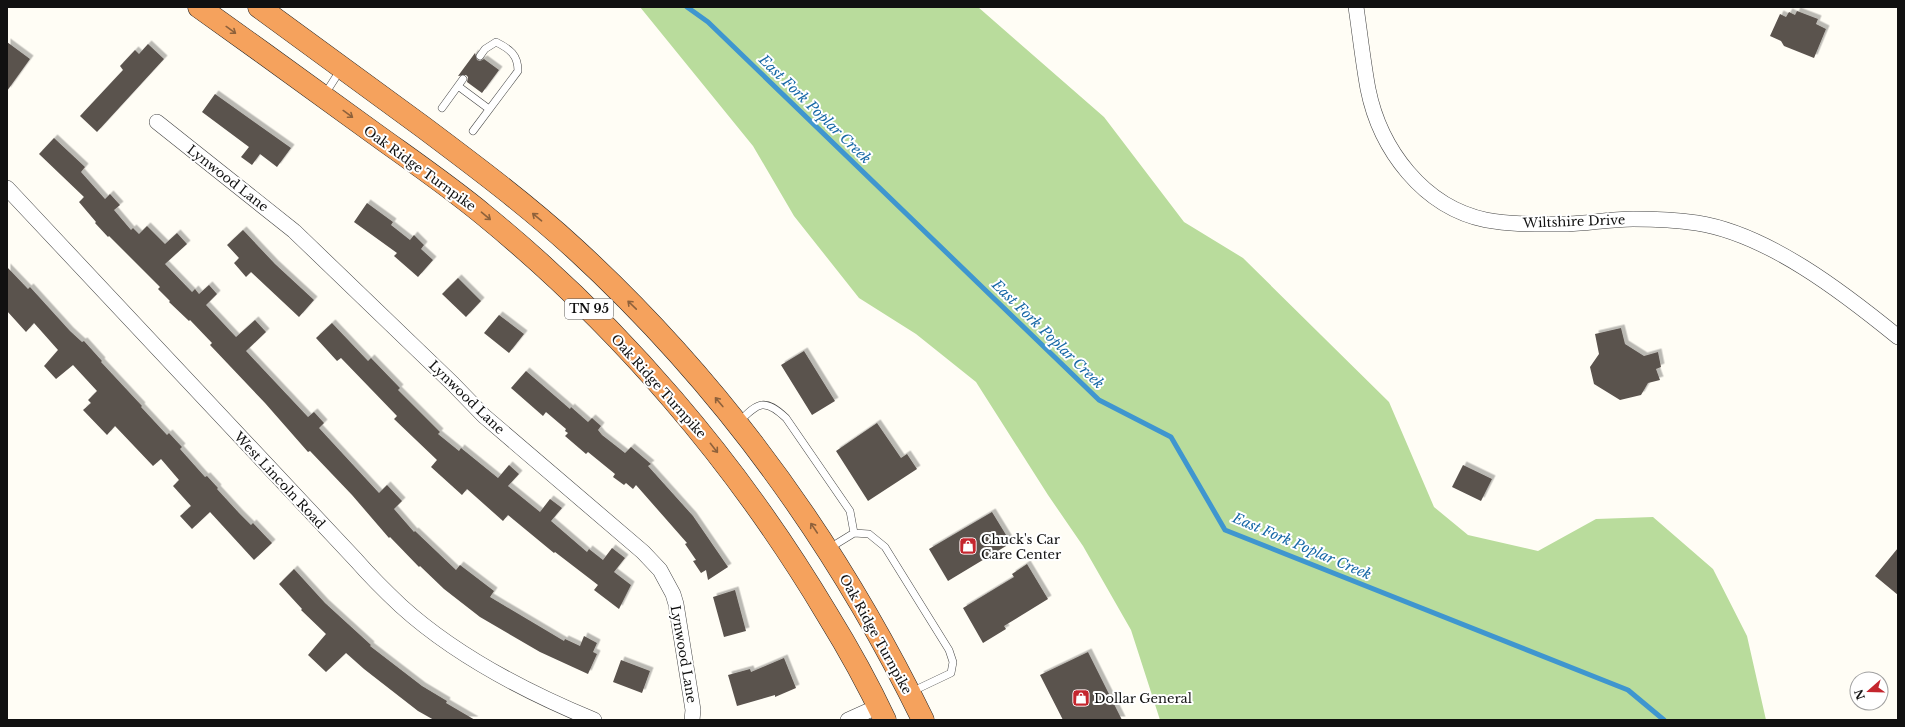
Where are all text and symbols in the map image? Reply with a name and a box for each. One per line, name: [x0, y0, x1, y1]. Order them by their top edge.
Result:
one-way arrow: [225, 26, 236, 34]
water label: East Fork Poplar Creek: [754, 50, 875, 167]
one-way arrow: [342, 110, 353, 118]
street label: Oak Ridge Turnpike: [360, 122, 479, 215]
street label: Lynwood Lane: [183, 141, 272, 216]
street label: Wiltshire Drive: [1522, 211, 1626, 232]
one-way arrow: [480, 212, 491, 221]
one-way arrow: [531, 212, 542, 221]
water label: East Fork Poplar Creek: [987, 275, 1108, 392]
road number: TN 95: [565, 299, 613, 319]
one-way arrow: [627, 300, 637, 310]
street label: Oak Ridge Turnpike: [607, 331, 710, 442]
street label: Lynwood Lane: [425, 357, 508, 438]
one-way arrow: [714, 396, 723, 407]
street label: West Lincoln Road: [230, 428, 329, 532]
one-way arrow: [709, 443, 718, 454]
water label: East Fork Poplar Creek: [1229, 508, 1374, 583]
one-way arrow: [810, 523, 818, 534]
place label: Chuck's Car Care Center: [981, 531, 1062, 563]
shop icon: Chuck's Car Care Center: [958, 536, 978, 556]
street label: Oak Ridge Turnpike: [835, 571, 916, 697]
street label: Lynwood Lane: [667, 604, 700, 704]
north arrow: [1849, 671, 1889, 711]
text: N: [1851, 687, 1868, 702]
shop icon: Dollar General: [1071, 688, 1091, 708]
place label: Dollar General: [1094, 690, 1192, 707]

